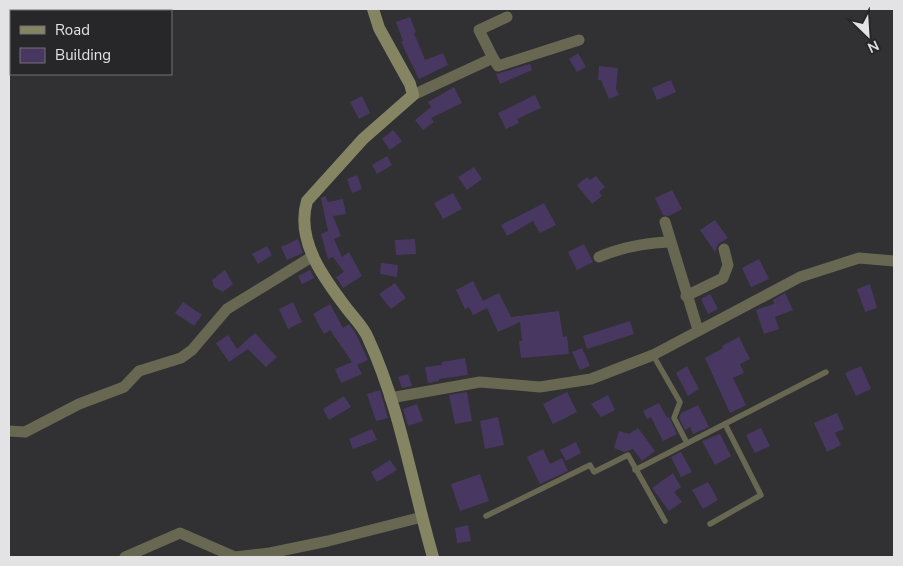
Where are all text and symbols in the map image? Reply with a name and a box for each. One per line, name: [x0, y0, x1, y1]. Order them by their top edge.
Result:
legend: [10, 10, 172, 75]
north arrow: [843, 10, 893, 60]
text: Road: [55, 20, 90, 40]
text: N: [865, 36, 882, 57]
text: Building: [55, 45, 111, 65]

